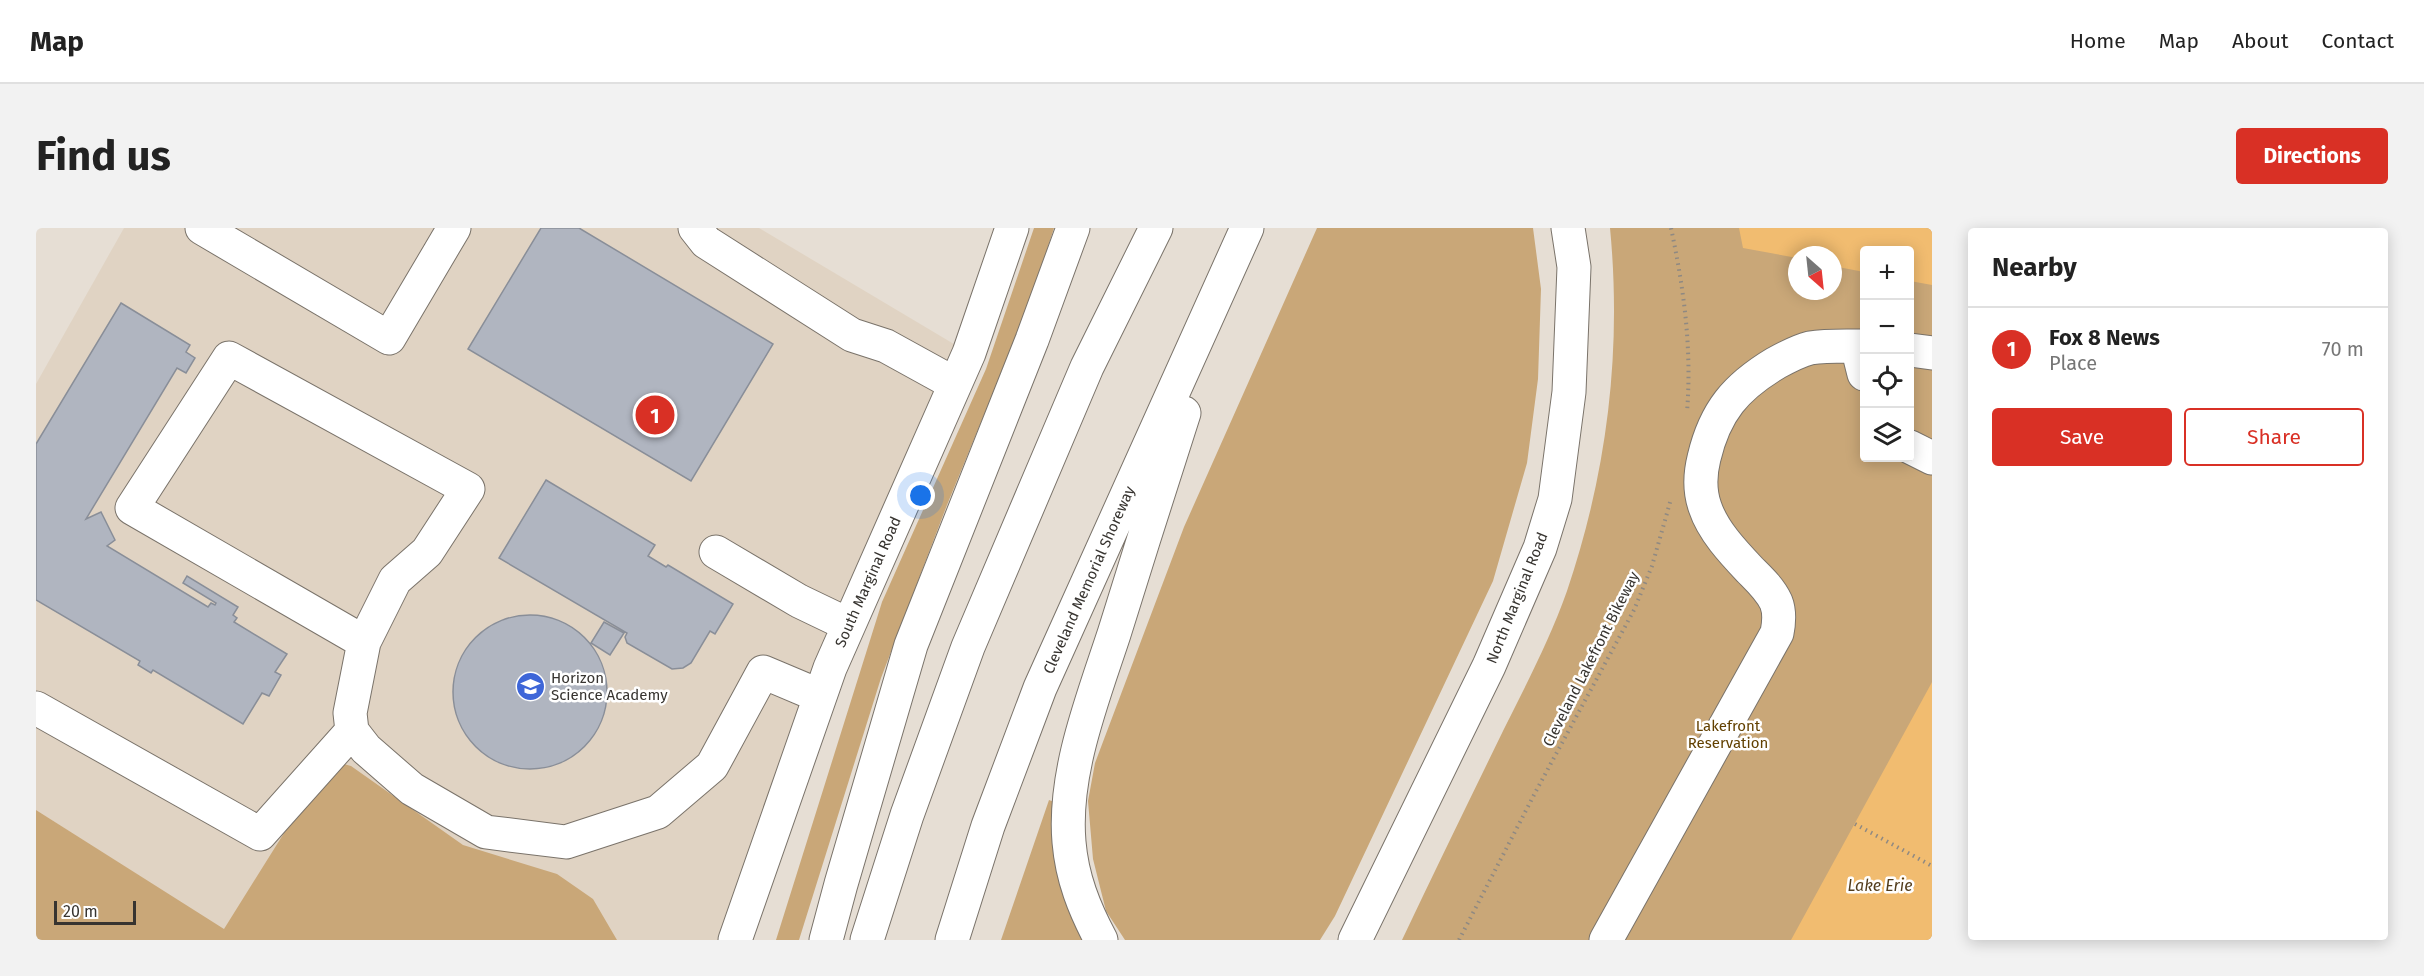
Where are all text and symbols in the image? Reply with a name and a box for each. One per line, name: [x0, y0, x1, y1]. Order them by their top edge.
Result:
text: Map: [30, 25, 84, 58]
text: Home: [2070, 28, 2126, 54]
text: Map: [2159, 28, 2199, 54]
text: About: [2232, 28, 2289, 54]
text: Contact: [2322, 28, 2394, 54]
button: Directions: [2236, 128, 2388, 184]
text: Find us: [36, 131, 171, 181]
north arrow: [1788, 246, 1842, 300]
map controls: [1860, 246, 1914, 462]
button: +: [1860, 246, 1914, 300]
text: Nearby: [1992, 252, 2077, 283]
button: −: [1860, 300, 1914, 354]
text: Fox 8 News: [2049, 324, 2160, 351]
text: 1: [2007, 337, 2016, 361]
text: 70 m: [2322, 337, 2364, 361]
text: Place: [2049, 351, 2097, 375]
button: locate: [1860, 354, 1914, 408]
pin: 1: [636, 392, 674, 438]
button: layers: [1860, 408, 1914, 462]
button: Save: [1992, 408, 2172, 466]
button: Share: [2184, 408, 2364, 466]
your location: [906, 481, 935, 510]
street label: Cleveland Memorial Shoreway: [1039, 483, 1139, 677]
street label: South Marginal Road: [831, 514, 905, 650]
street label: North Marginal Road: [1482, 530, 1552, 666]
street label: Cleveland Lakefront Bikeway: [1539, 568, 1643, 749]
place label: Horizon Science Academy: [551, 669, 668, 704]
school or university icon: Horizon Science Academy: [514, 671, 546, 703]
park label: Lakefront Reservation: [1688, 717, 1768, 752]
water label: Lake Erie: [1848, 876, 1912, 895]
scale bar: [54, 898, 136, 926]
text: 20 m: [63, 902, 98, 921]

